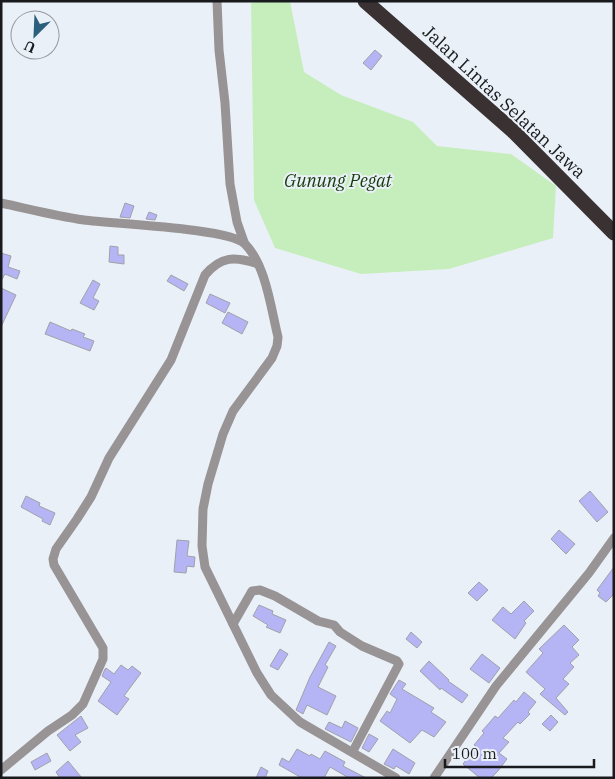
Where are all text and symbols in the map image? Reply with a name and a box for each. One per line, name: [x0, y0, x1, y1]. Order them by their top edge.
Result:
north arrow: [10, 10, 60, 60]
street label: Jalan Lintas Selatan Jawa: [418, 20, 591, 183]
text: U: [21, 36, 38, 57]
park label: Gunung Pegat: [284, 169, 393, 192]
scale bar: [445, 736, 594, 768]
text: 100 m: [452, 744, 497, 763]

